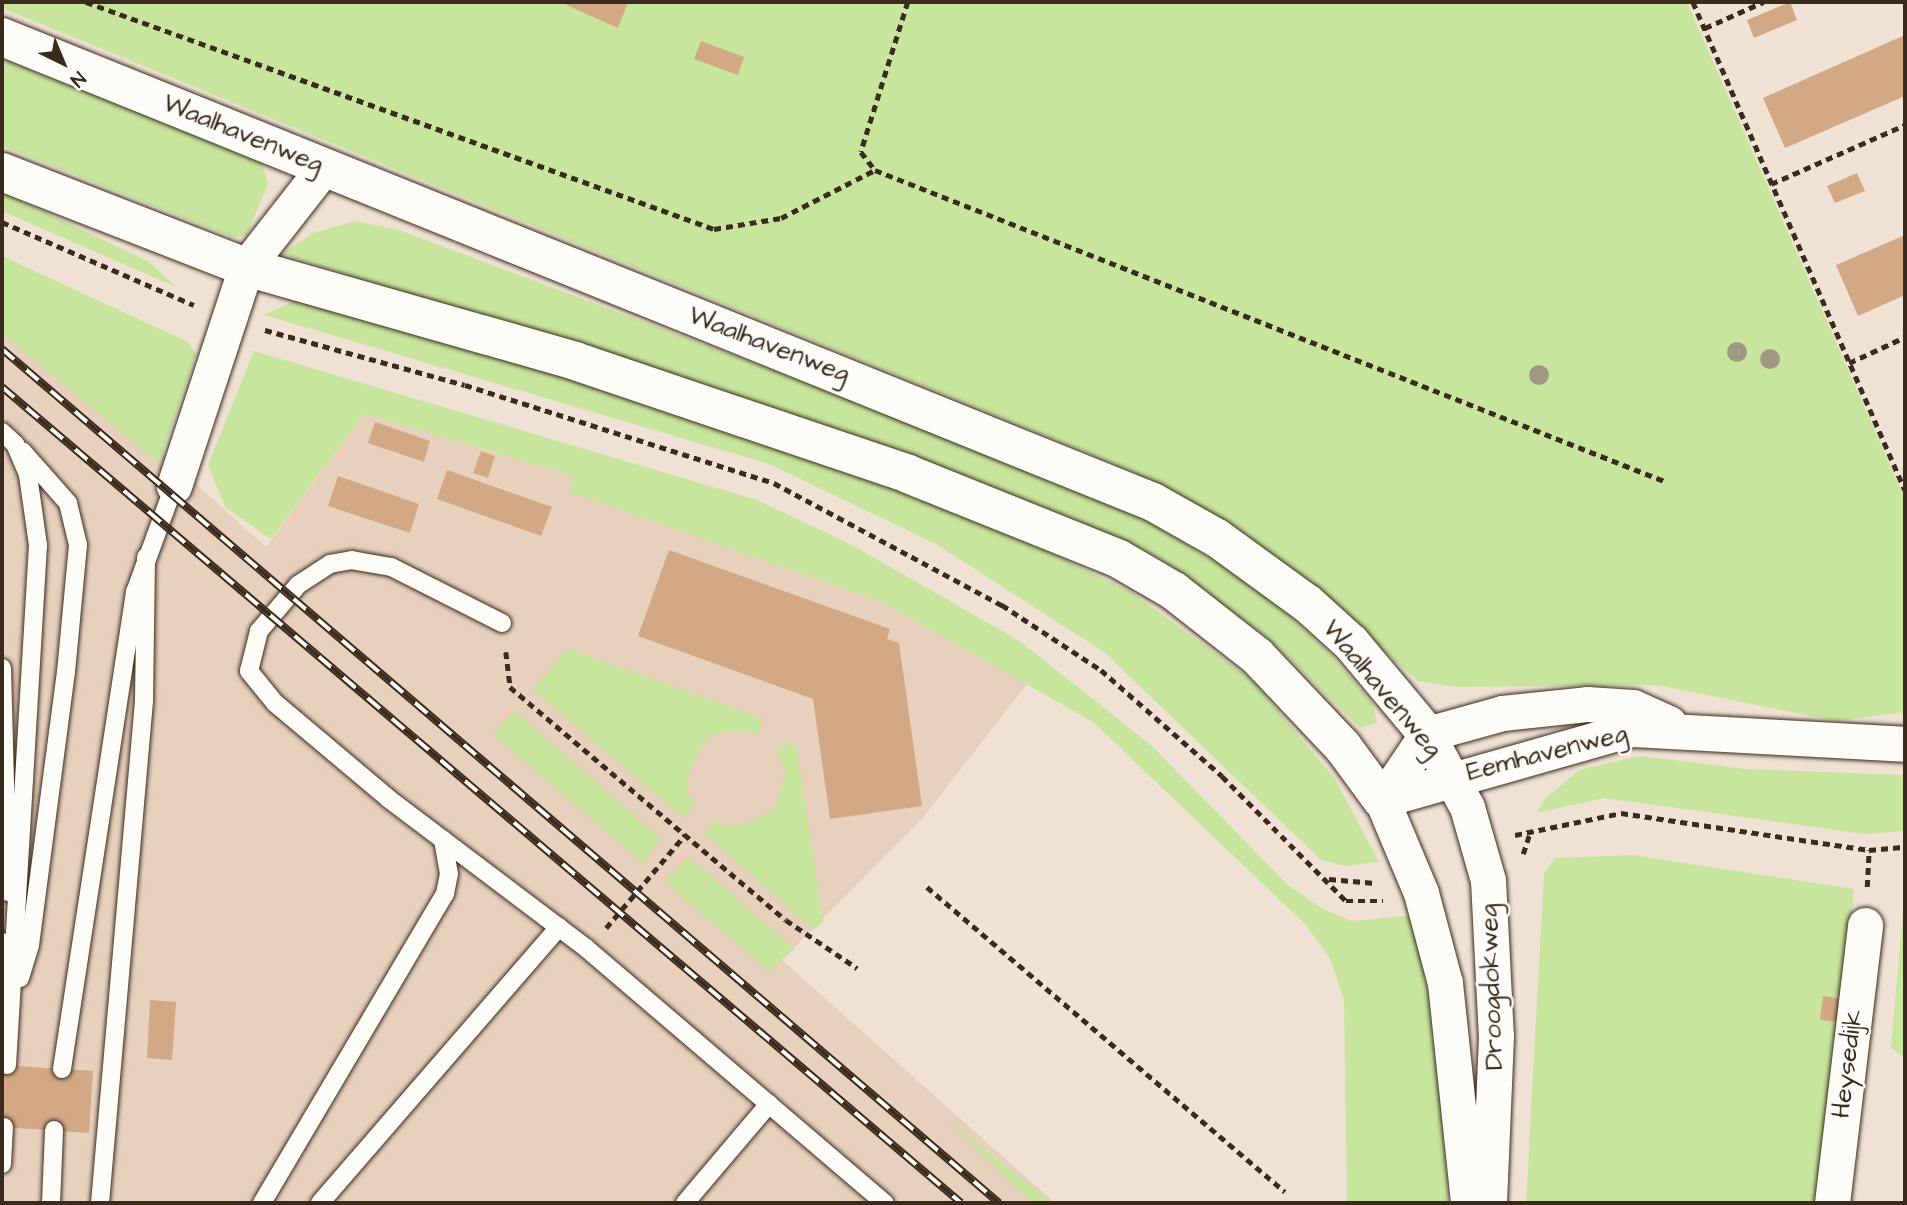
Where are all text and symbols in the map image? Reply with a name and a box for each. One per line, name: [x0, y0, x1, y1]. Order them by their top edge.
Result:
north arrow: [28, 28, 98, 98]
text: N: [64, 65, 91, 93]
street label: Waalhavenweg: [158, 88, 328, 180]
street label: Waalhavenweg: [684, 300, 854, 390]
street label: Waalhavenweg: [1315, 614, 1449, 764]
street label: Eemhavenweg: [1463, 718, 1631, 788]
street label: Droogdokweg: [1474, 903, 1510, 1071]
street label: Heysedijk: [1826, 1008, 1870, 1120]

